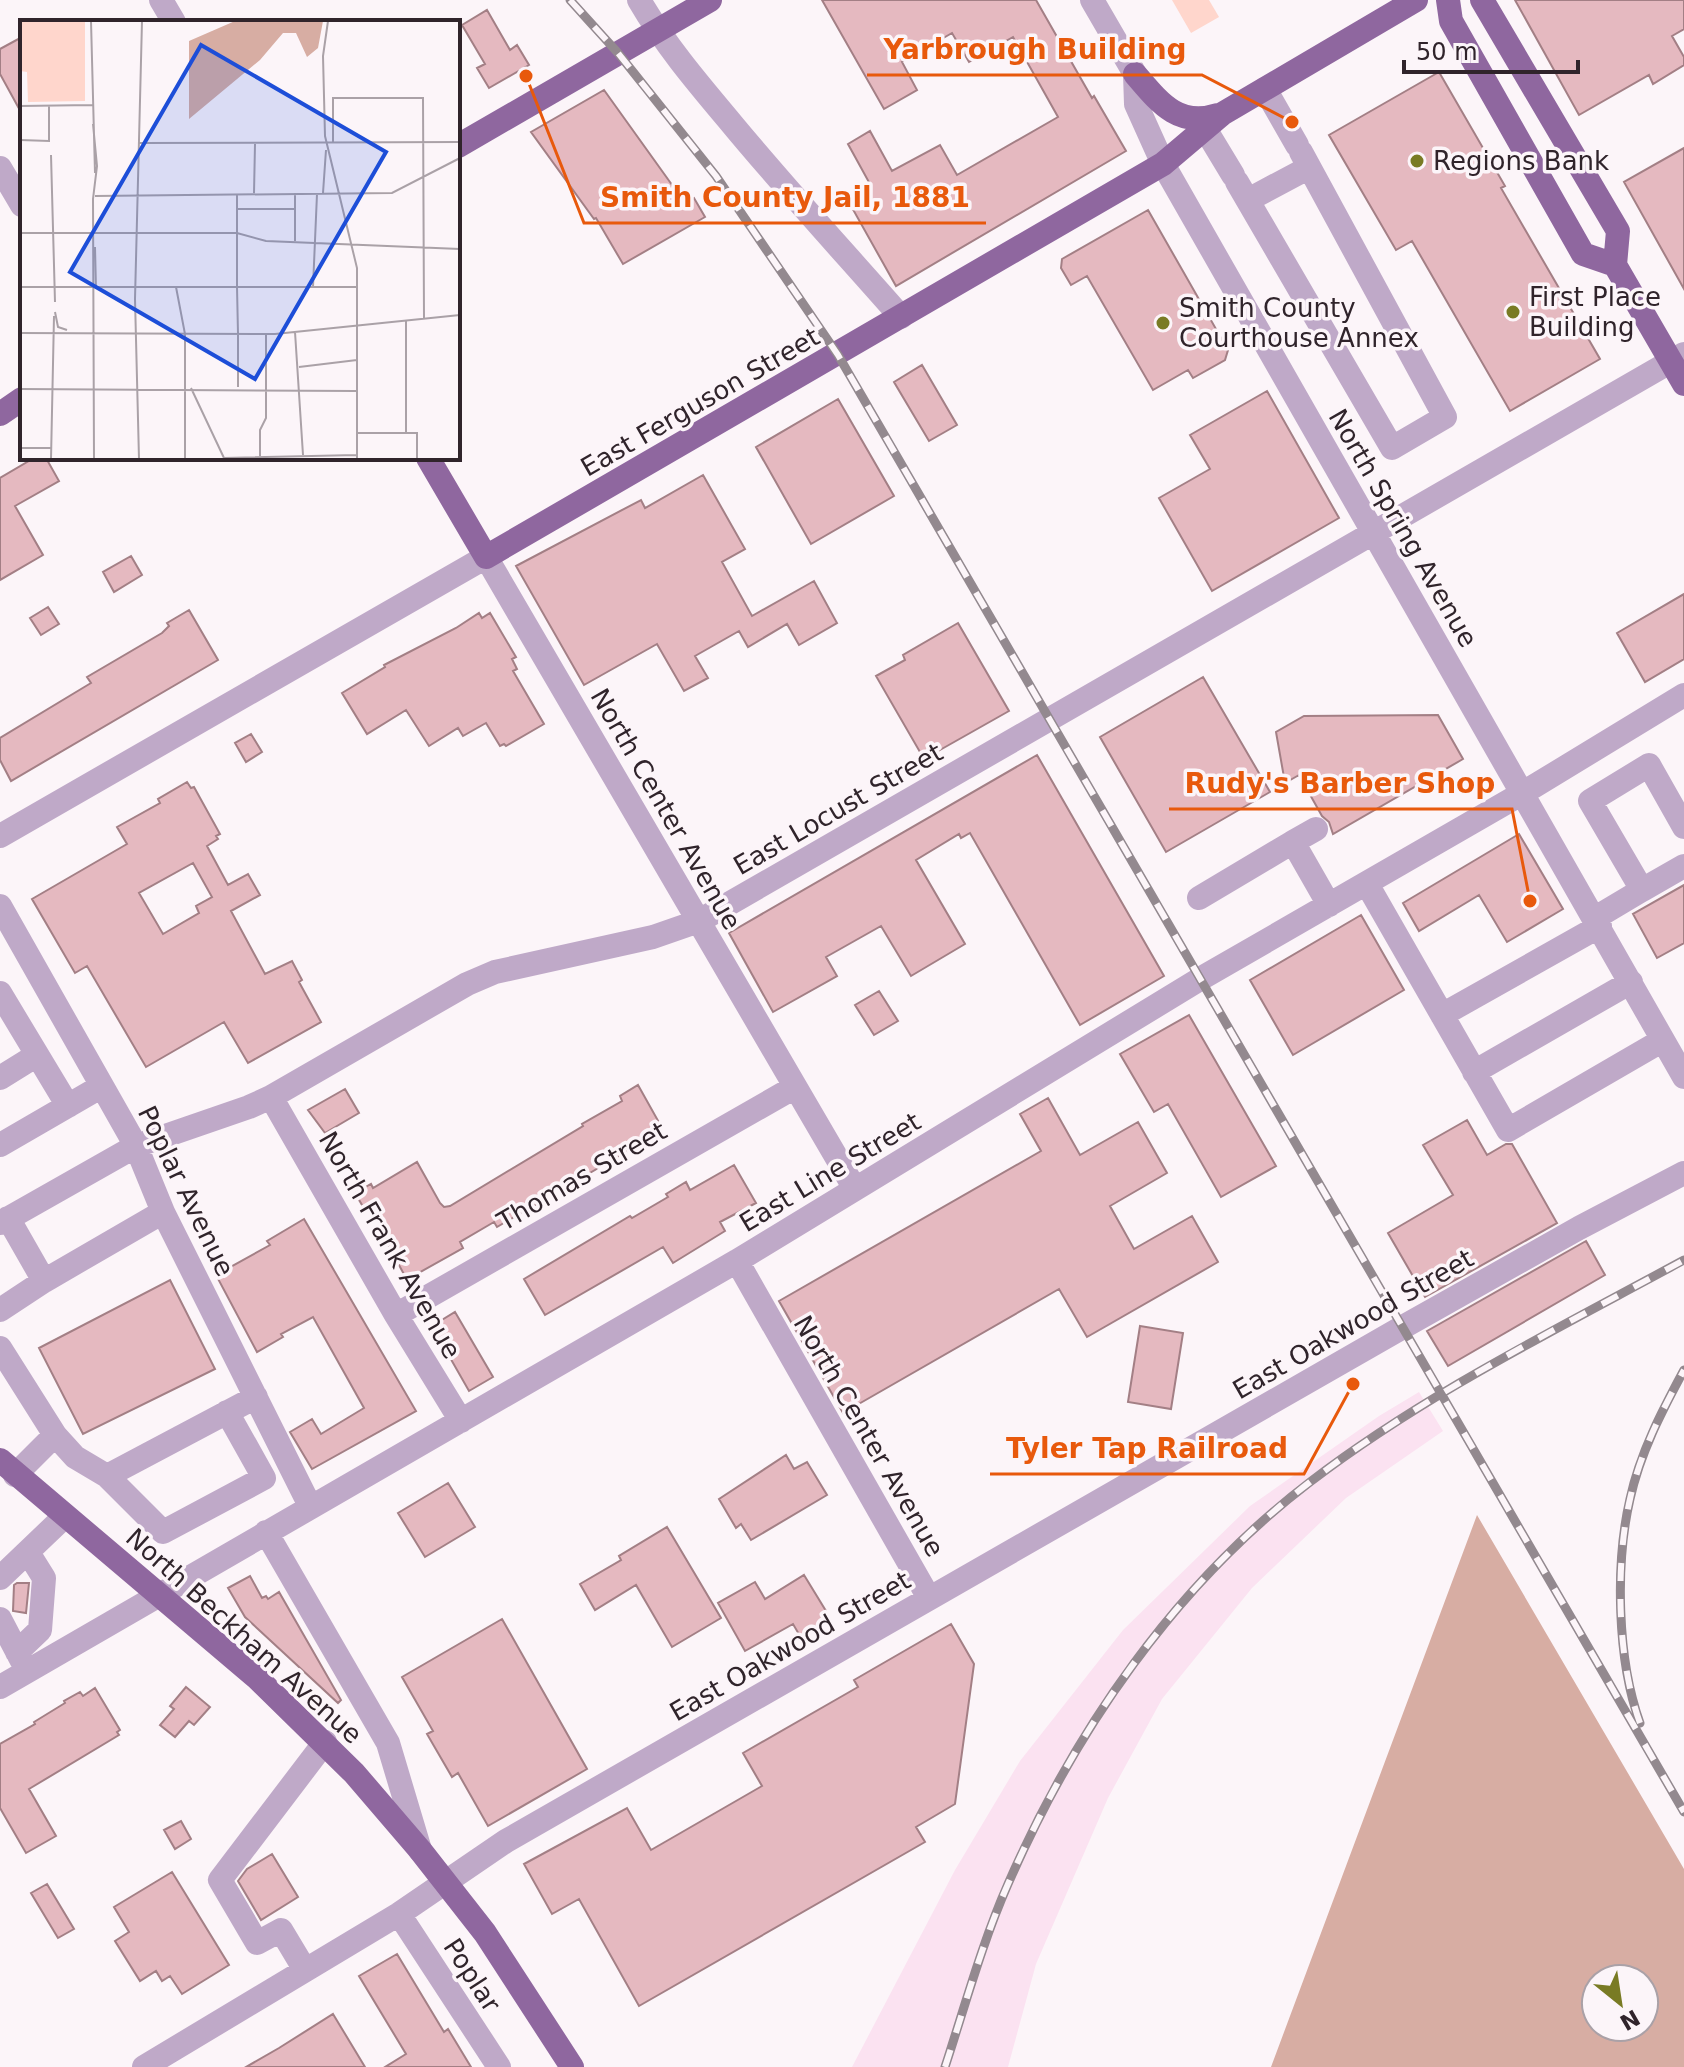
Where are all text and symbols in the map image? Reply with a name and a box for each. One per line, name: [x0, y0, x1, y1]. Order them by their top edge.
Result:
inset map: [20, 20, 460, 460]
callout: Yarbrough Building: [867, 23, 1202, 75]
scale bar: [1404, 24, 1578, 74]
text: Yarbrough Building: [882, 33, 1187, 66]
text: 50 m: [1416, 38, 1478, 66]
place label: Regions Bank: [1433, 146, 1609, 176]
marker: Regions Bank: [1408, 152, 1426, 170]
callout: Smith County Jail, 1881: [584, 171, 986, 223]
text: Smith County Jail, 1881: [600, 181, 970, 214]
place label: First Place Building: [1529, 282, 1661, 342]
place label: Smith County Courthouse Annex: [1179, 293, 1419, 353]
marker: First Place Building: [1504, 303, 1522, 321]
marker: Smith County Courthouse Annex: [1154, 314, 1172, 332]
street label: East Ferguson Street: [575, 321, 825, 483]
street label: North Spring Avenue: [1323, 404, 1483, 652]
street label: North Center Avenue: [585, 683, 747, 935]
street label: East Locust Street: [728, 737, 948, 881]
callout: Rudy's Barber Shop: [1169, 757, 1512, 809]
text: Rudy's Barber Shop: [1185, 767, 1495, 800]
street label: Poplar Avenue: [132, 1101, 240, 1281]
street label: East Line Street: [734, 1106, 926, 1238]
street label: Thomas Street: [491, 1115, 672, 1237]
street label: North Frank Avenue: [313, 1126, 467, 1364]
street label: East Oakwood Street: [1227, 1243, 1479, 1405]
street label: North Center Avenue: [788, 1310, 950, 1562]
callout: Tyler Tap Railroad: [990, 1422, 1304, 1474]
text: Tyler Tap Railroad: [1006, 1432, 1288, 1465]
street label: North Beckham Avenue: [120, 1522, 368, 1750]
street label: East Oakwood Street: [664, 1565, 916, 1727]
street label: Poplar: [437, 1933, 507, 2017]
north arrow: [1580, 1963, 1660, 2043]
text: N: [1616, 2004, 1644, 2035]

